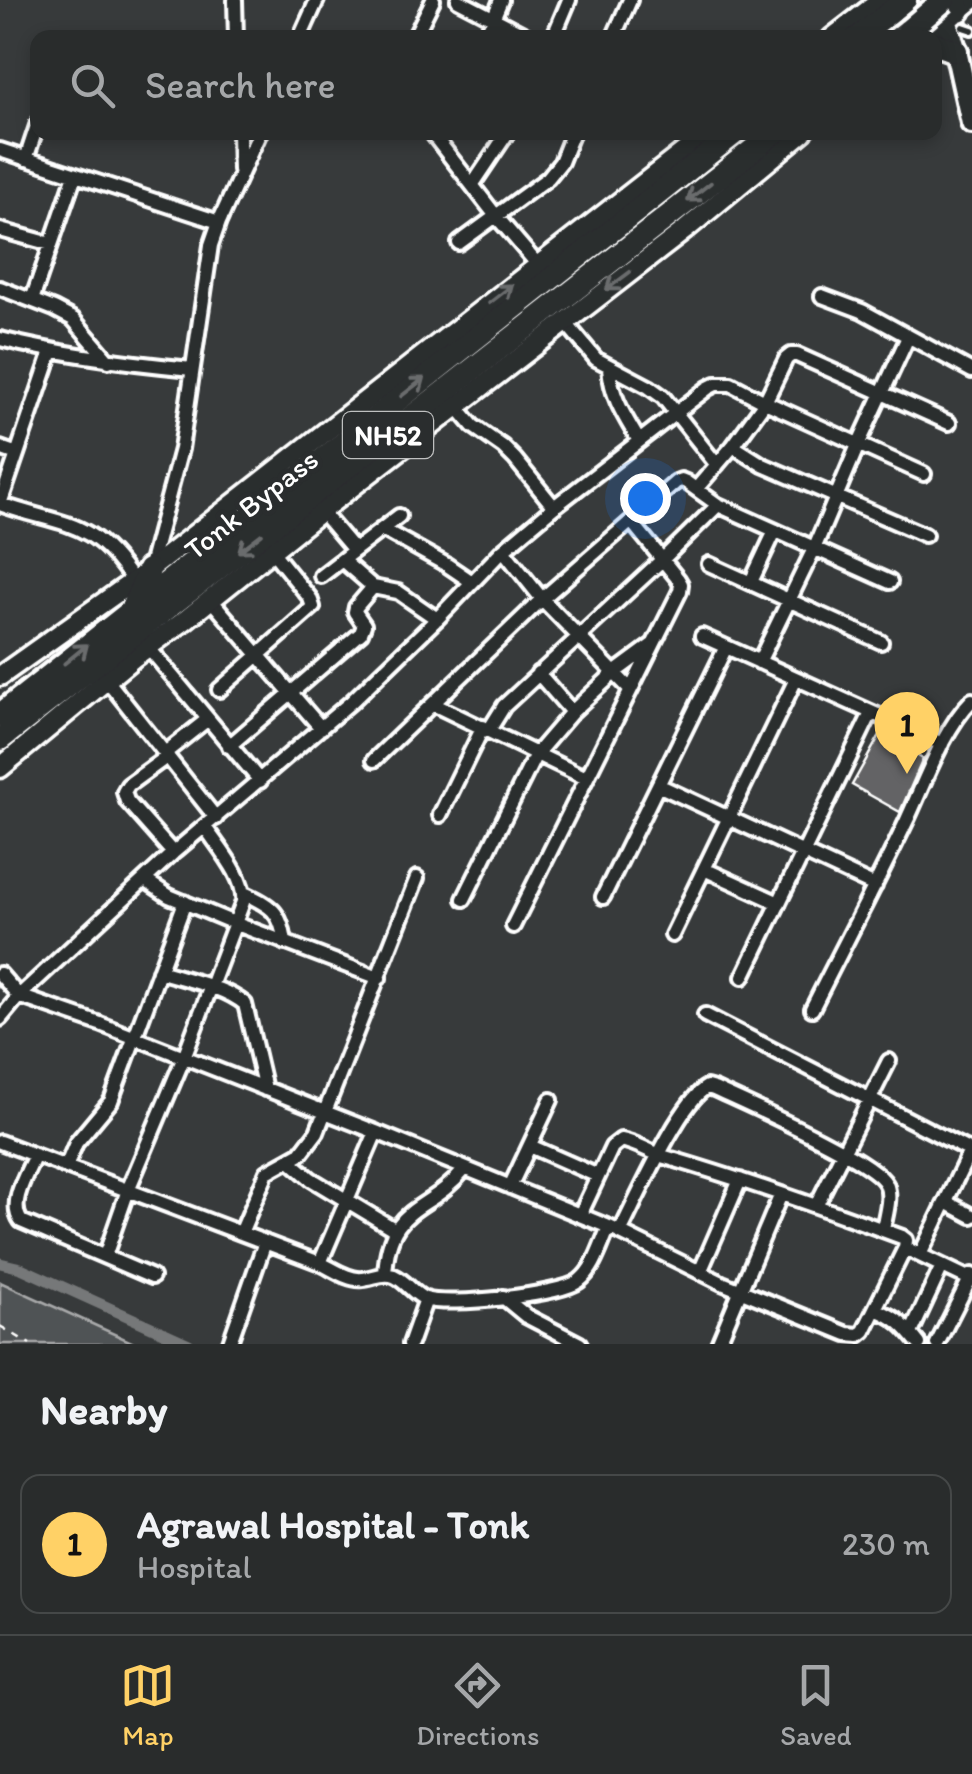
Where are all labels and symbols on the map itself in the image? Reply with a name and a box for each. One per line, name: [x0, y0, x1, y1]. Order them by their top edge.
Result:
one-way arrow: [686, 182, 713, 203]
one-way arrow: [605, 271, 632, 292]
one-way arrow: [487, 284, 514, 305]
one-way arrow: [399, 377, 426, 398]
road number: NH52: [343, 412, 433, 458]
street label: Tonk Bypass: [177, 440, 325, 568]
your location: [620, 473, 671, 524]
one-way arrow: [237, 533, 264, 554]
one-way arrow: [63, 643, 89, 665]
pin: 1: [874, 692, 940, 774]

